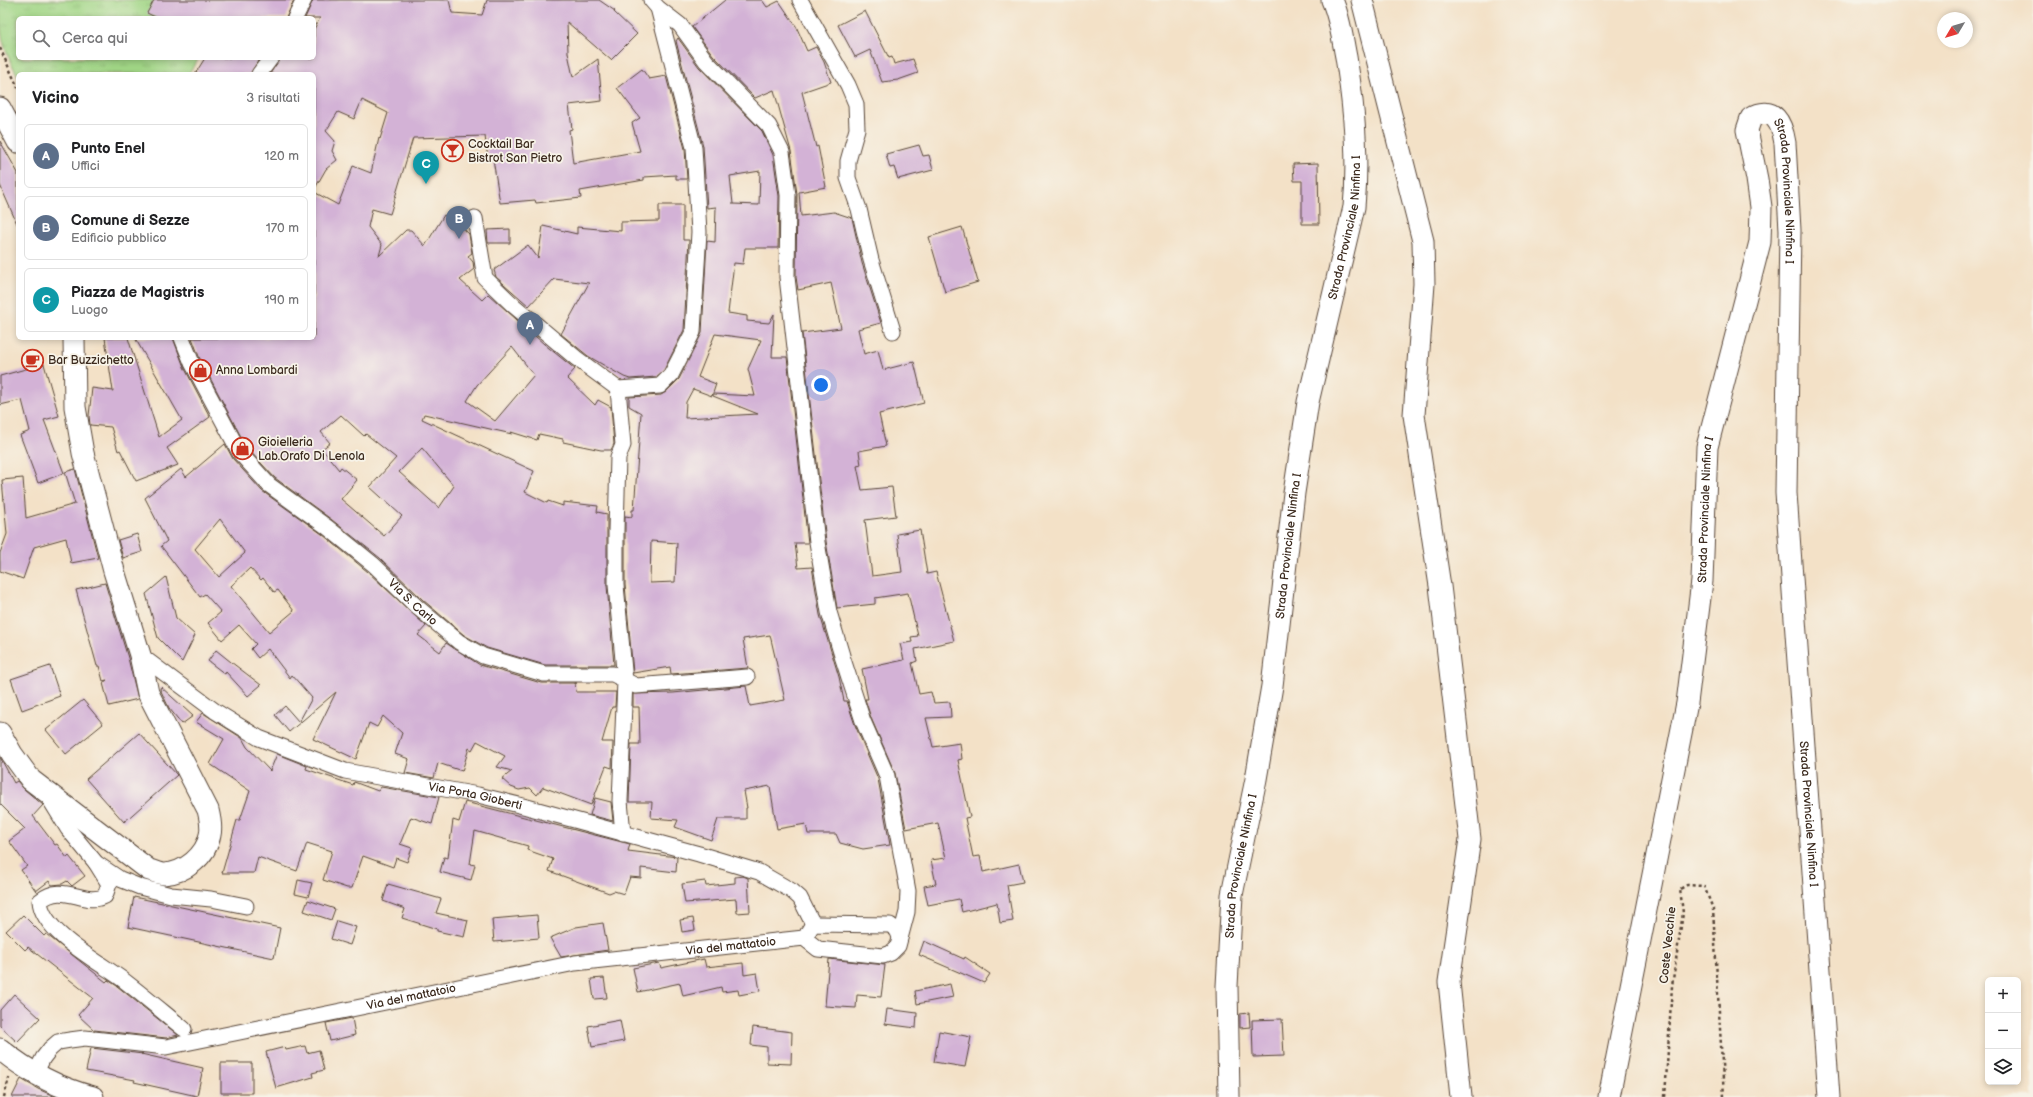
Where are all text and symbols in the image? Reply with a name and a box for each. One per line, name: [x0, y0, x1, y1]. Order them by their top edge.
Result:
north arrow: [1937, 12, 1973, 48]
search box: [16, 16, 316, 60]
icon: search: [30, 27, 52, 49]
text: Cerca qui: [62, 29, 128, 48]
text: Vicino: [32, 88, 79, 108]
text: 3 risultati: [246, 90, 300, 106]
street label: Strada Provinciale Ninfina I: [1770, 115, 1798, 264]
place label: Cocktail Bar Bistrot San Pietro: [468, 137, 562, 166]
bar icon: Cocktail Bar Bistrot San Pietro: [440, 138, 466, 164]
text: Punto Enel: [71, 139, 145, 158]
text: A: [42, 148, 50, 164]
text: 120 m: [264, 148, 299, 164]
pin: C: [413, 151, 439, 184]
street label: Strada Provinciale Ninfina I: [1325, 155, 1364, 301]
text: Uffici: [71, 158, 100, 174]
pin: B: [446, 206, 472, 239]
text: Comune di Sezze: [71, 211, 190, 230]
text: B: [41, 220, 51, 236]
text: 170 m: [266, 220, 299, 236]
text: Edificio pubblico: [71, 230, 167, 246]
text: Piazza de Magistris: [71, 283, 204, 302]
text: C: [41, 292, 51, 308]
text: 190 m: [265, 292, 299, 308]
text: Luogo: [71, 302, 108, 318]
pin: A: [517, 312, 543, 345]
cafe icon: Bar Buzzichetto: [20, 347, 46, 373]
place label: Bar Buzzichetto: [48, 353, 134, 368]
shop icon: Anna Lombardi: [187, 357, 213, 383]
place label: Anna Lombardi: [216, 363, 298, 378]
your location: [811, 375, 831, 395]
place label: Gioielleria Lab.Orafo Di Lenola: [258, 435, 365, 464]
street label: Strada Provinciale Ninfina I: [1694, 435, 1717, 583]
shop icon: Gioielleria Lab.Orafo Di Lenola: [229, 436, 255, 462]
street label: Strada Provinciale Ninfina I: [1272, 472, 1305, 620]
street label: Via S. Carlo: [385, 576, 441, 629]
street label: Strada Provinciale Ninfina I: [1796, 740, 1822, 888]
street label: Via Porta Gioberti: [427, 779, 524, 813]
street label: Strada Provinciale Ninfina I: [1222, 792, 1260, 939]
street label: Coste Vecchie: [1656, 906, 1680, 984]
street label: Via del mattatoio: [685, 934, 777, 958]
map controls: [1985, 977, 2021, 1085]
button: +: [1985, 977, 2021, 1013]
street label: Via del mattatoio: [365, 980, 457, 1013]
button: −: [1985, 1013, 2021, 1049]
button: layers: [1985, 1049, 2021, 1085]

